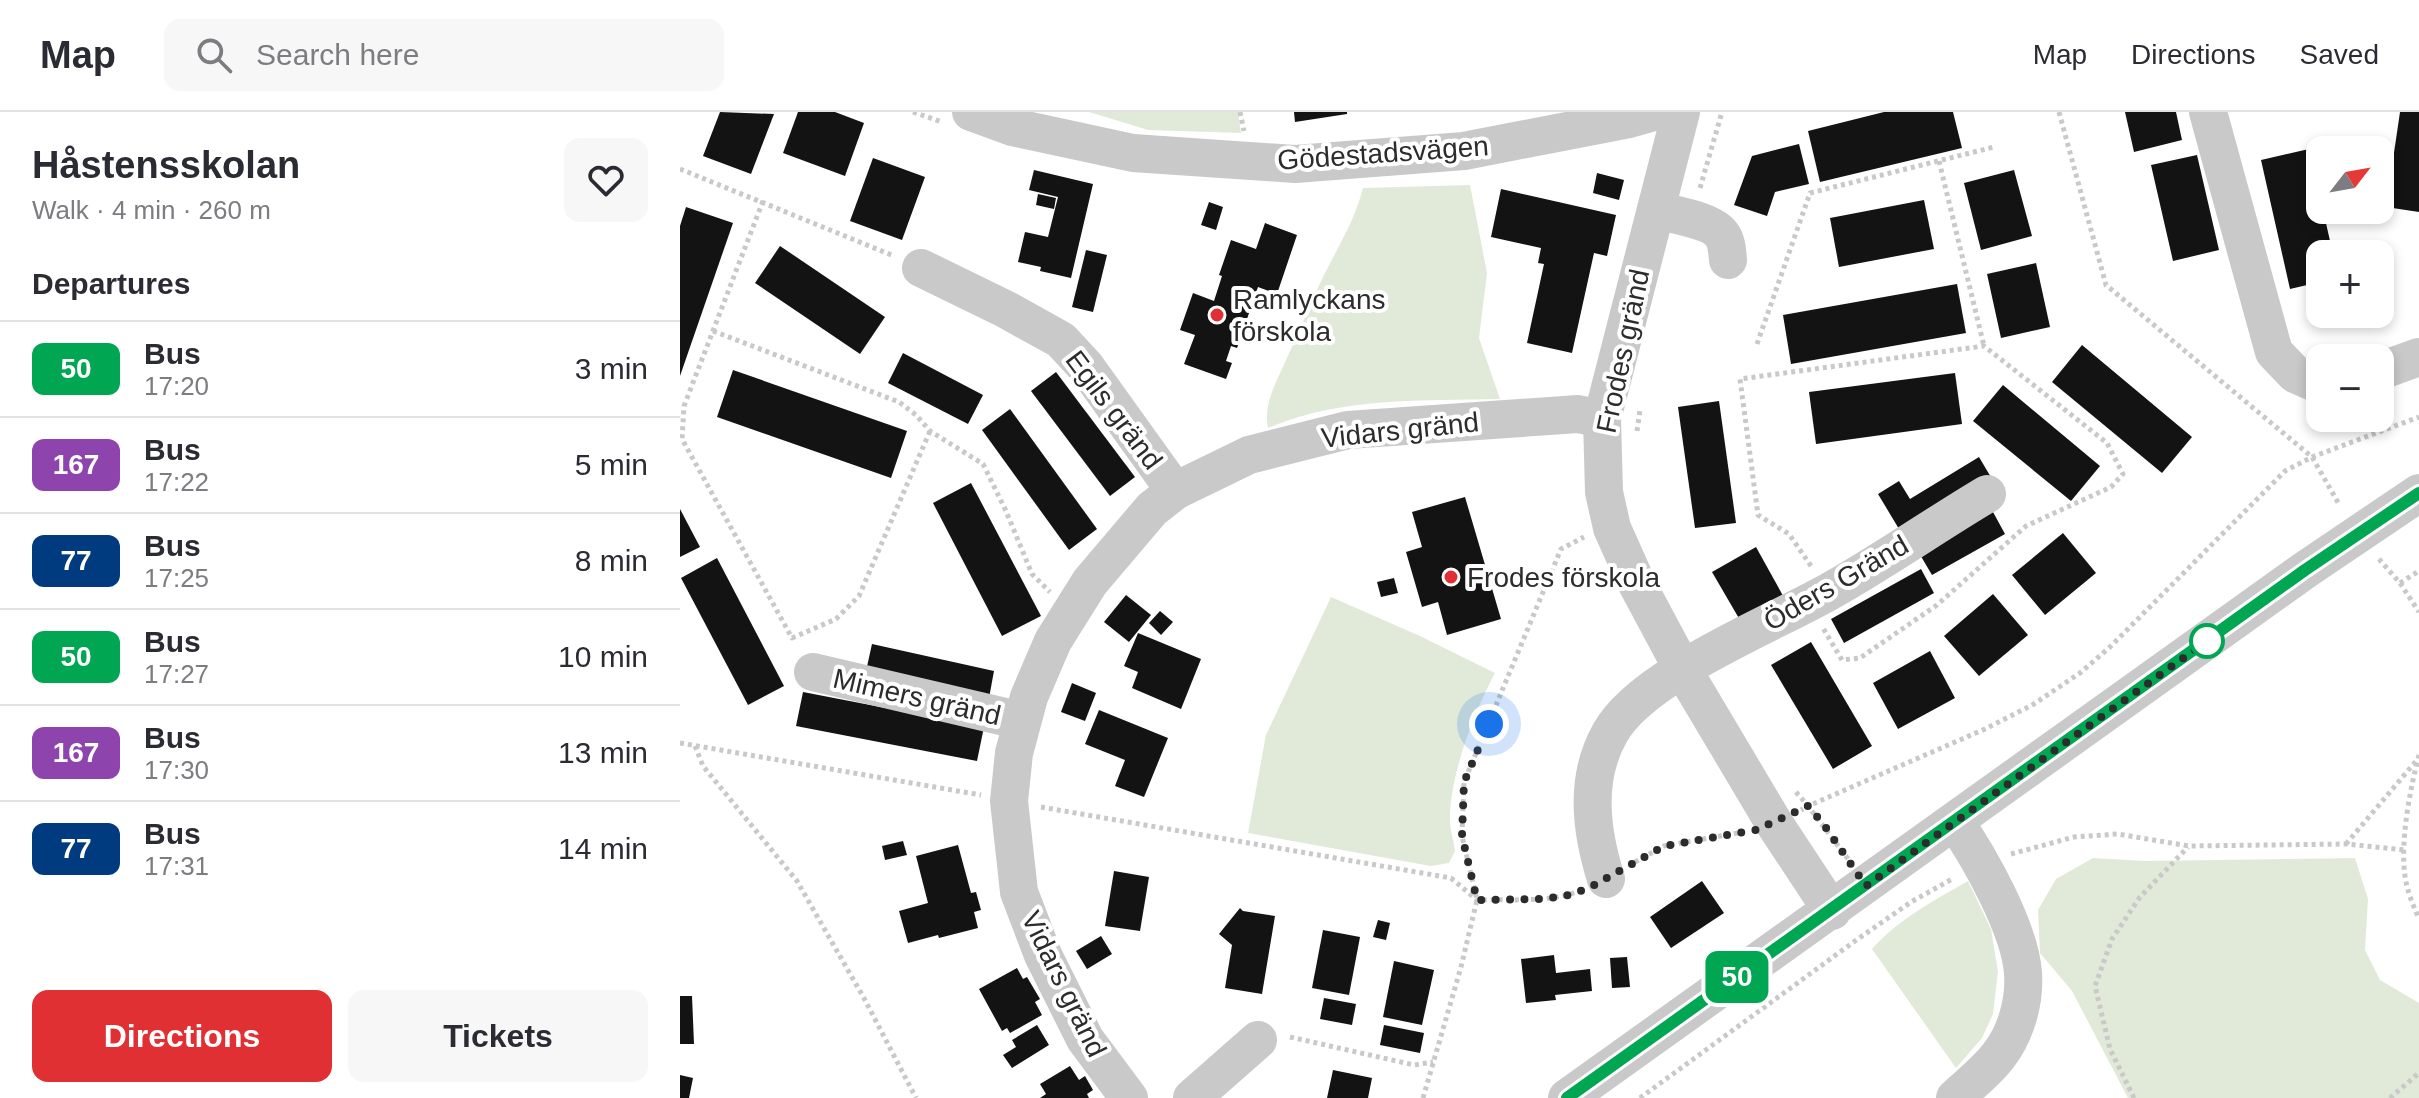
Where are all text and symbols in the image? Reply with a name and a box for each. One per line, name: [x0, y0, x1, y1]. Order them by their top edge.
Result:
search box: [164, 19, 724, 91]
icon: search: [192, 33, 236, 77]
text: Map: [40, 34, 116, 76]
text: Search here: [256, 38, 419, 71]
text: Map: [2033, 39, 2087, 70]
text: Directions: [2131, 39, 2256, 70]
text: Saved: [2300, 39, 2379, 70]
street label: Gödestadsvägen: [1276, 130, 1490, 176]
north arrow: [2306, 136, 2394, 224]
map controls: [2306, 136, 2394, 432]
button: heart: [564, 138, 648, 222]
text: Håstensskolan: [32, 144, 300, 186]
text: Walk · 4 min · 260 m: [32, 195, 271, 225]
button: +: [2306, 240, 2394, 328]
street label: Frodes gränd: [1591, 266, 1655, 436]
text: Departures: [32, 267, 190, 300]
place label: Ramlyckans förskola: [1233, 284, 1385, 347]
marker: Ramlyckans förskola: [1208, 306, 1226, 324]
text: Bus: [144, 337, 201, 370]
button: −: [2306, 344, 2394, 432]
street label: Egils gränd: [1059, 345, 1169, 475]
text: 3 min: [575, 352, 648, 385]
text: 50: [60, 353, 92, 384]
text: 17:20: [144, 371, 209, 401]
street label: Vidars gränd: [1320, 406, 1480, 454]
text: Bus: [144, 433, 201, 466]
text: 5 min: [575, 448, 648, 481]
text: 167: [53, 449, 99, 480]
text: 17:22: [144, 467, 209, 497]
text: Bus: [144, 529, 201, 562]
street label: Öders Gränd: [1758, 529, 1914, 637]
text: 8 min: [575, 544, 648, 577]
text: 77: [60, 545, 92, 576]
place label: Frodes förskola: [1467, 562, 1660, 593]
text: 17:25: [144, 563, 209, 593]
marker: Frodes förskola: [1442, 568, 1460, 586]
unlabelled marker: [2190, 624, 2224, 658]
text: Bus: [144, 625, 201, 658]
text: 10 min: [558, 640, 648, 673]
text: 50: [60, 641, 92, 672]
text: 17:27: [144, 659, 209, 689]
street label: Mimers gränd: [830, 663, 1004, 731]
your location: [1469, 704, 1509, 744]
text: Bus: [144, 721, 201, 754]
text: 13 min: [558, 736, 648, 769]
text: 167: [53, 737, 99, 768]
text: 17:30: [144, 755, 209, 785]
text: Bus: [144, 817, 201, 850]
text: 14 min: [558, 832, 648, 865]
text: 77: [60, 833, 92, 864]
text: 17:31: [144, 851, 209, 881]
street label: Vidars gränd: [1015, 906, 1113, 1062]
line badge: 50: [1701, 951, 1773, 1003]
text: 50: [1721, 961, 1753, 992]
button: Directions: [32, 990, 332, 1082]
button: Tickets: [348, 990, 648, 1082]

